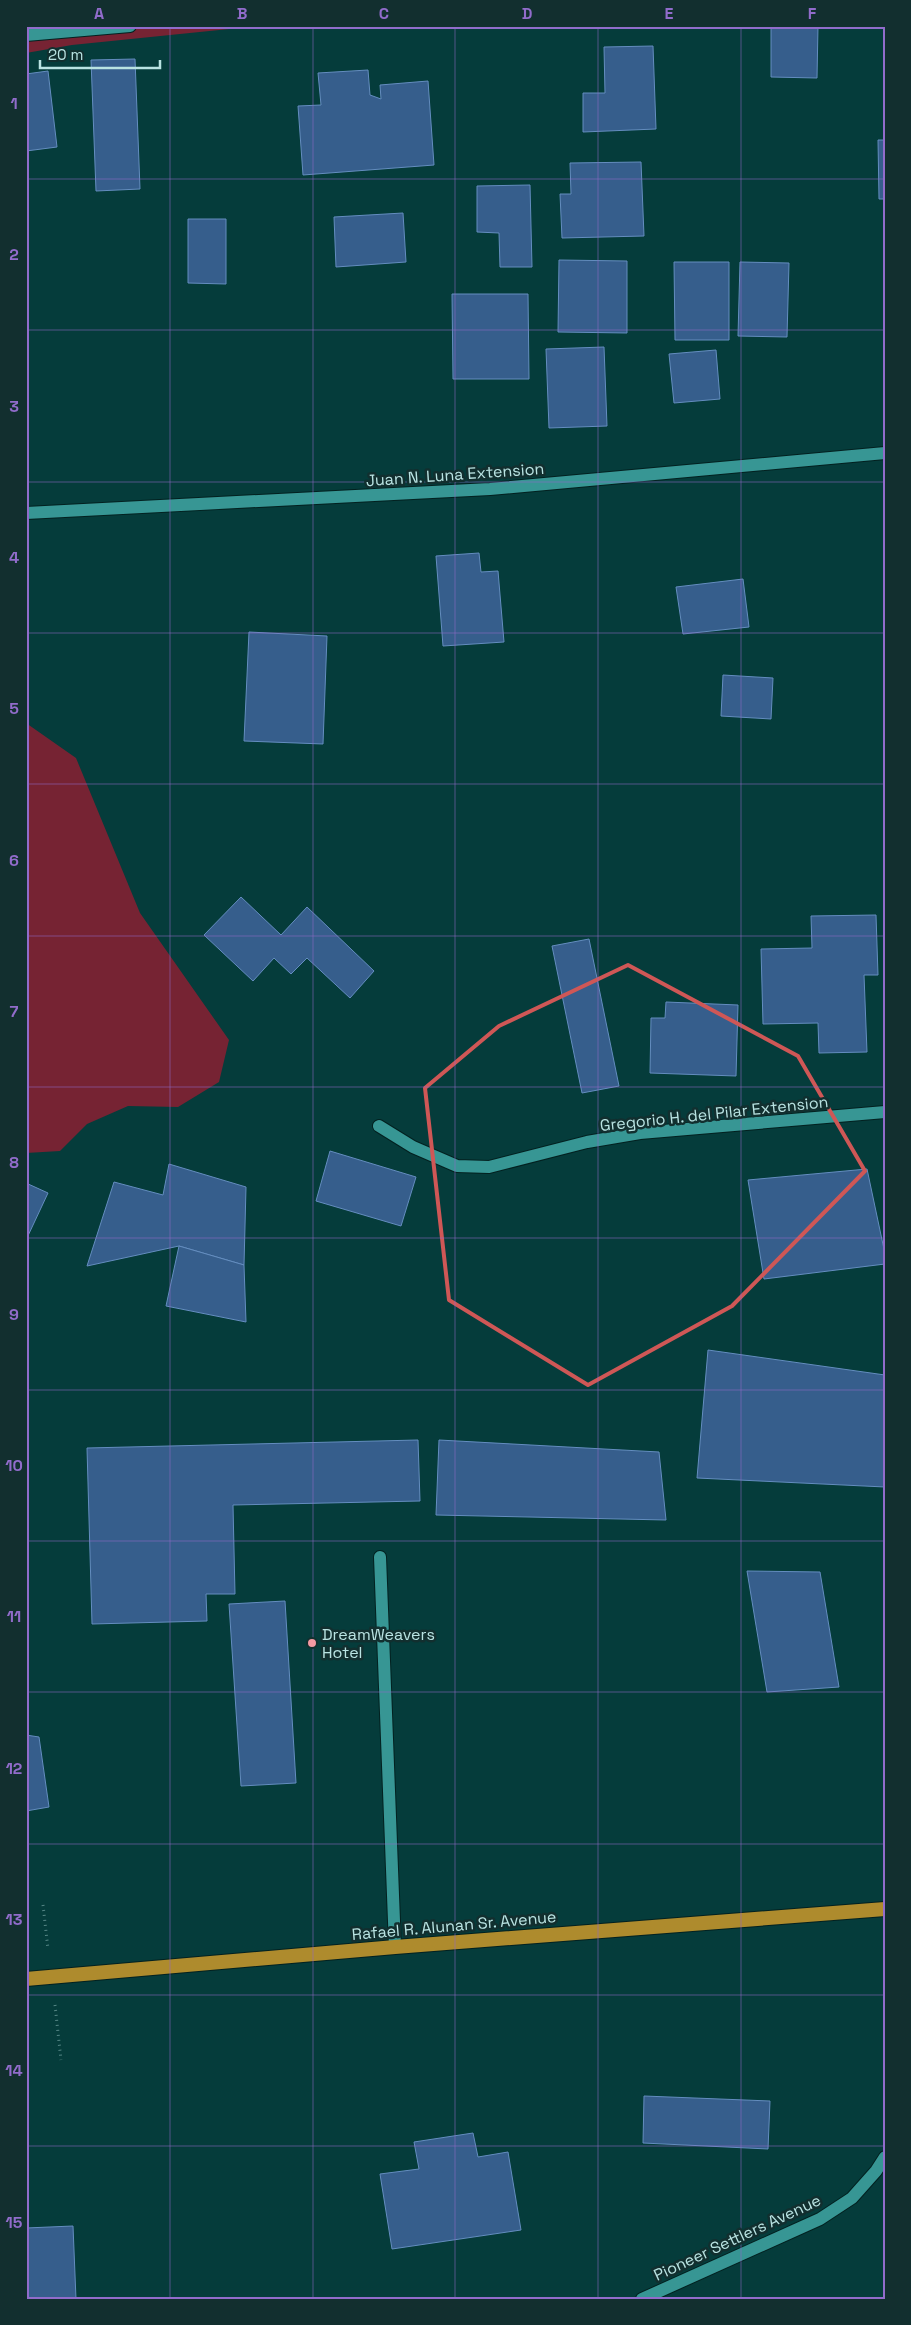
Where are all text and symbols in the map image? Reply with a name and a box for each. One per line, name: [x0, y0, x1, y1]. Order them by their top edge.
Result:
text: A: [94, 3, 104, 24]
text: B: [237, 3, 247, 24]
text: C: [379, 3, 389, 24]
text: D: [522, 3, 532, 24]
text: E: [665, 3, 674, 24]
text: F: [808, 3, 817, 24]
scale bar: [40, 38, 160, 70]
text: 20 m: [48, 45, 83, 64]
text: 1: [10, 93, 18, 114]
text: 2: [9, 244, 19, 265]
text: 3: [9, 396, 19, 417]
street label: Juan N. Luna Extension: [365, 458, 545, 491]
text: 4: [9, 547, 19, 568]
text: 5: [9, 698, 19, 719]
text: 6: [9, 850, 19, 871]
text: 7: [10, 1001, 19, 1022]
street label: Gregorio H. del Pilar Extension: [599, 1091, 829, 1136]
text: 8: [9, 1152, 19, 1173]
text: 9: [9, 1304, 19, 1325]
text: 10: [5, 1455, 23, 1476]
text: 11: [7, 1606, 21, 1627]
place label: DreamWeavers Hotel: [322, 1624, 435, 1663]
marker: DreamWeavers Hotel: [306, 1637, 318, 1649]
text: 12: [6, 1758, 22, 1779]
street label: Rafael R. Alunan Sr. Avenue: [351, 1906, 557, 1945]
text: 13: [6, 1909, 23, 1930]
text: 14: [5, 2060, 23, 2081]
street label: Pioneer Settlers Avenue: [650, 2189, 824, 2285]
text: 15: [6, 2212, 23, 2233]

